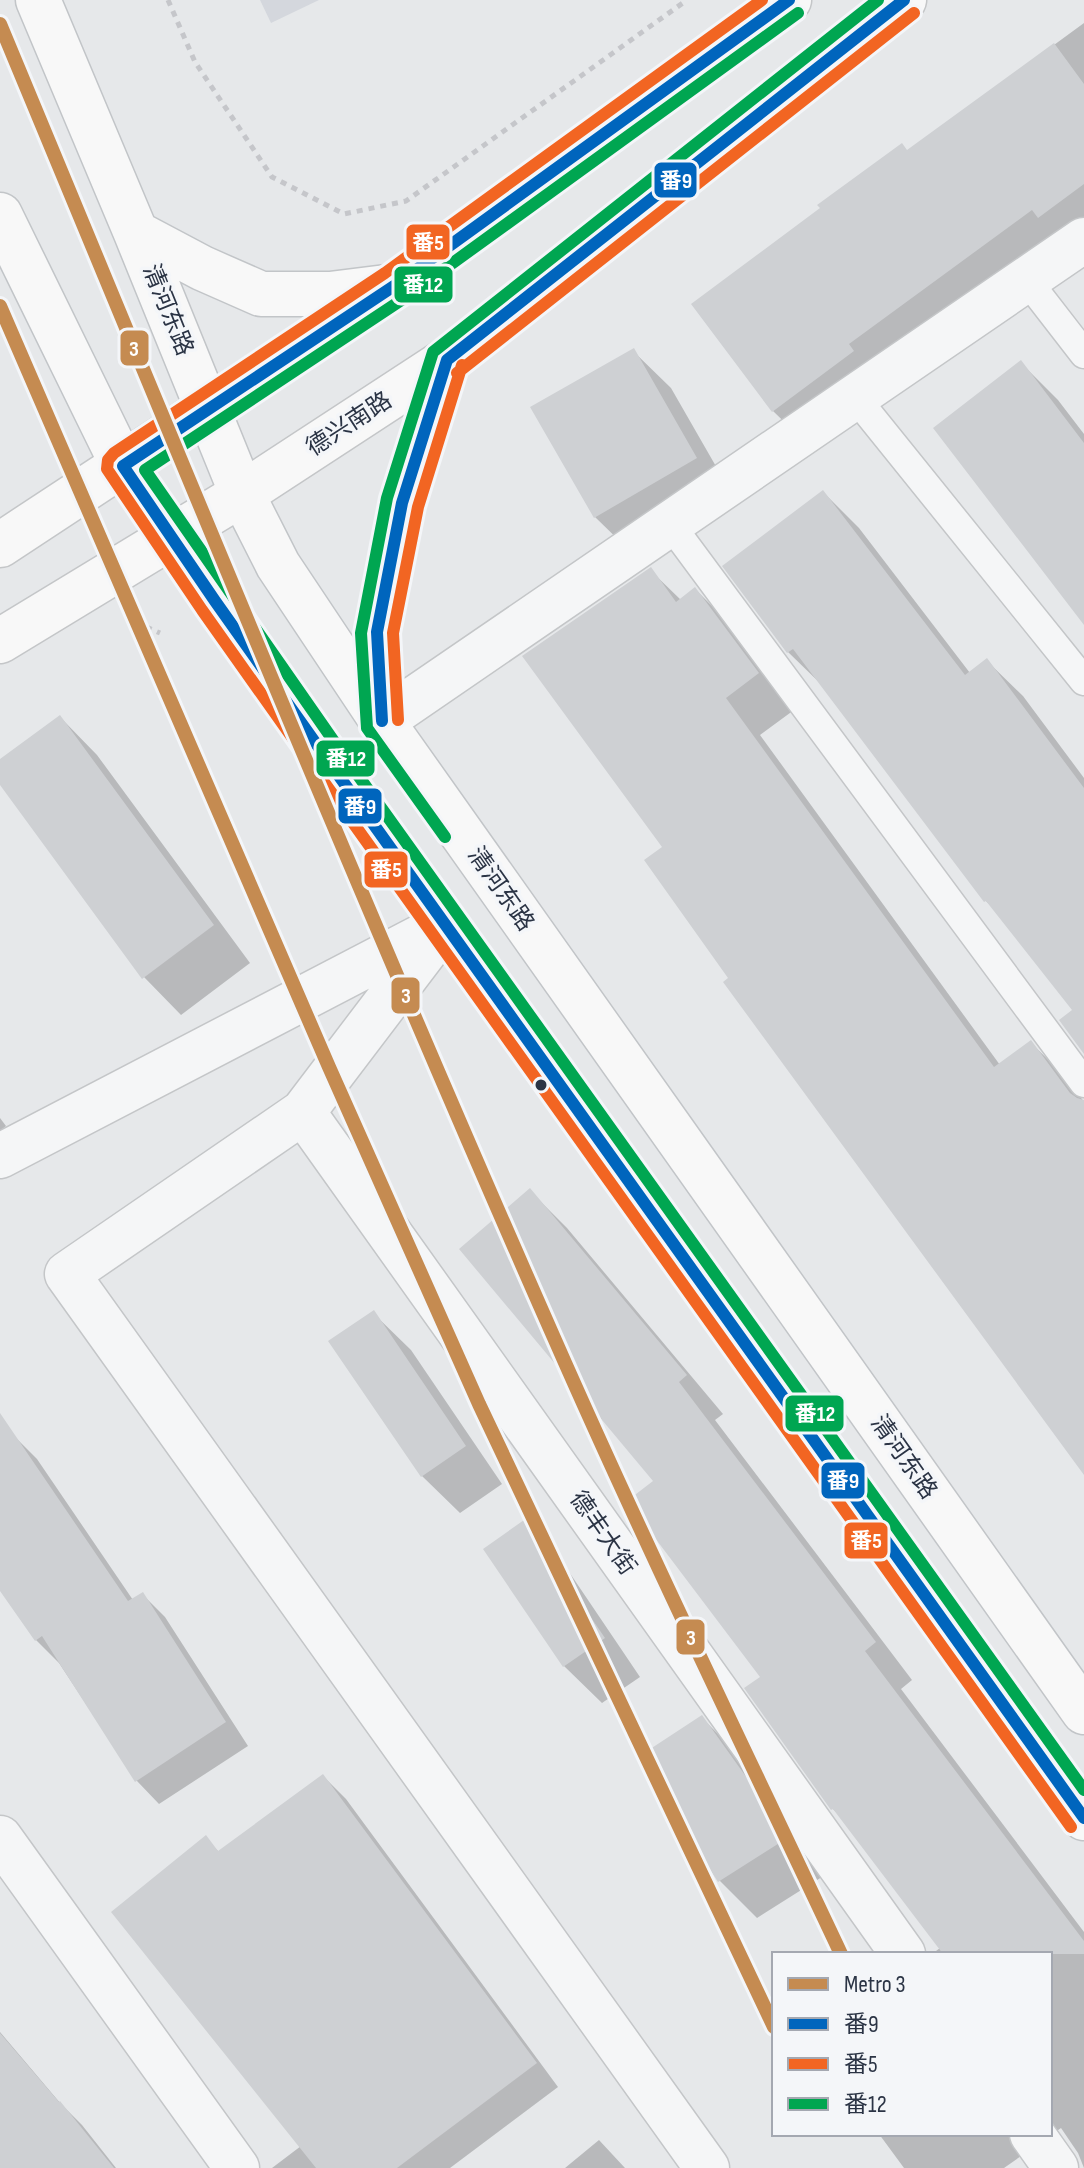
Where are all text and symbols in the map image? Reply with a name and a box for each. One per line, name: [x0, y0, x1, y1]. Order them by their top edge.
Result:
line badge: 番9: [653, 161, 698, 199]
text: 番9: [660, 168, 692, 195]
line badge: 番5: [405, 223, 451, 261]
text: 番5: [412, 230, 444, 257]
street label: 清河东路: [137, 260, 199, 360]
line badge: 番12: [393, 265, 454, 304]
text: 番12: [403, 272, 443, 299]
line badge: 3: [119, 329, 150, 367]
text: 3: [129, 336, 139, 363]
street label: 德兴南路: [301, 386, 397, 462]
line badge: 番12: [315, 739, 376, 778]
text: 番12: [326, 746, 366, 773]
line badge: 番9: [337, 787, 383, 825]
text: 番9: [344, 794, 376, 821]
street label: 清河东路: [462, 841, 540, 937]
line badge: 番5: [363, 850, 409, 889]
text: 番5: [370, 857, 402, 884]
line badge: 3: [390, 976, 421, 1015]
text: 3: [401, 983, 411, 1010]
unlabelled marker: [533, 1077, 549, 1093]
line badge: 番12: [784, 1394, 845, 1433]
text: 番12: [795, 1401, 835, 1428]
street label: 清河东路: [865, 1409, 943, 1505]
line badge: 番9: [820, 1461, 866, 1500]
text: 番9: [827, 1468, 859, 1495]
street label: 德丰大街: [564, 1485, 642, 1581]
line badge: 番5: [843, 1521, 889, 1560]
text: 番5: [850, 1528, 882, 1555]
line badge: 3: [675, 1618, 706, 1656]
text: 3: [686, 1625, 696, 1652]
legend: [772, 1952, 1052, 2136]
text: Metro 3: [844, 1970, 906, 1999]
text: 番9: [844, 2010, 879, 2039]
text: 番5: [844, 2050, 878, 2079]
text: 番12: [844, 2090, 887, 2119]

